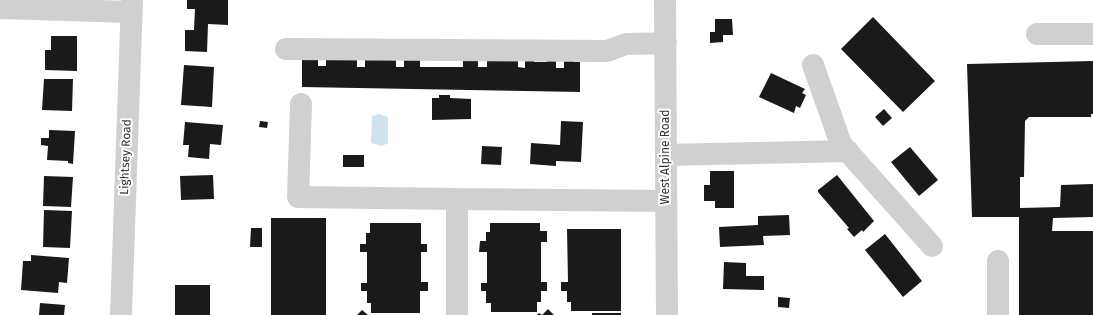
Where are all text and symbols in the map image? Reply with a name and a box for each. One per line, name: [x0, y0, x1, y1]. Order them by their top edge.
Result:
street label: West Alpine Road: [659, 110, 673, 204]
street label: Lightsey Road: [117, 119, 135, 195]

